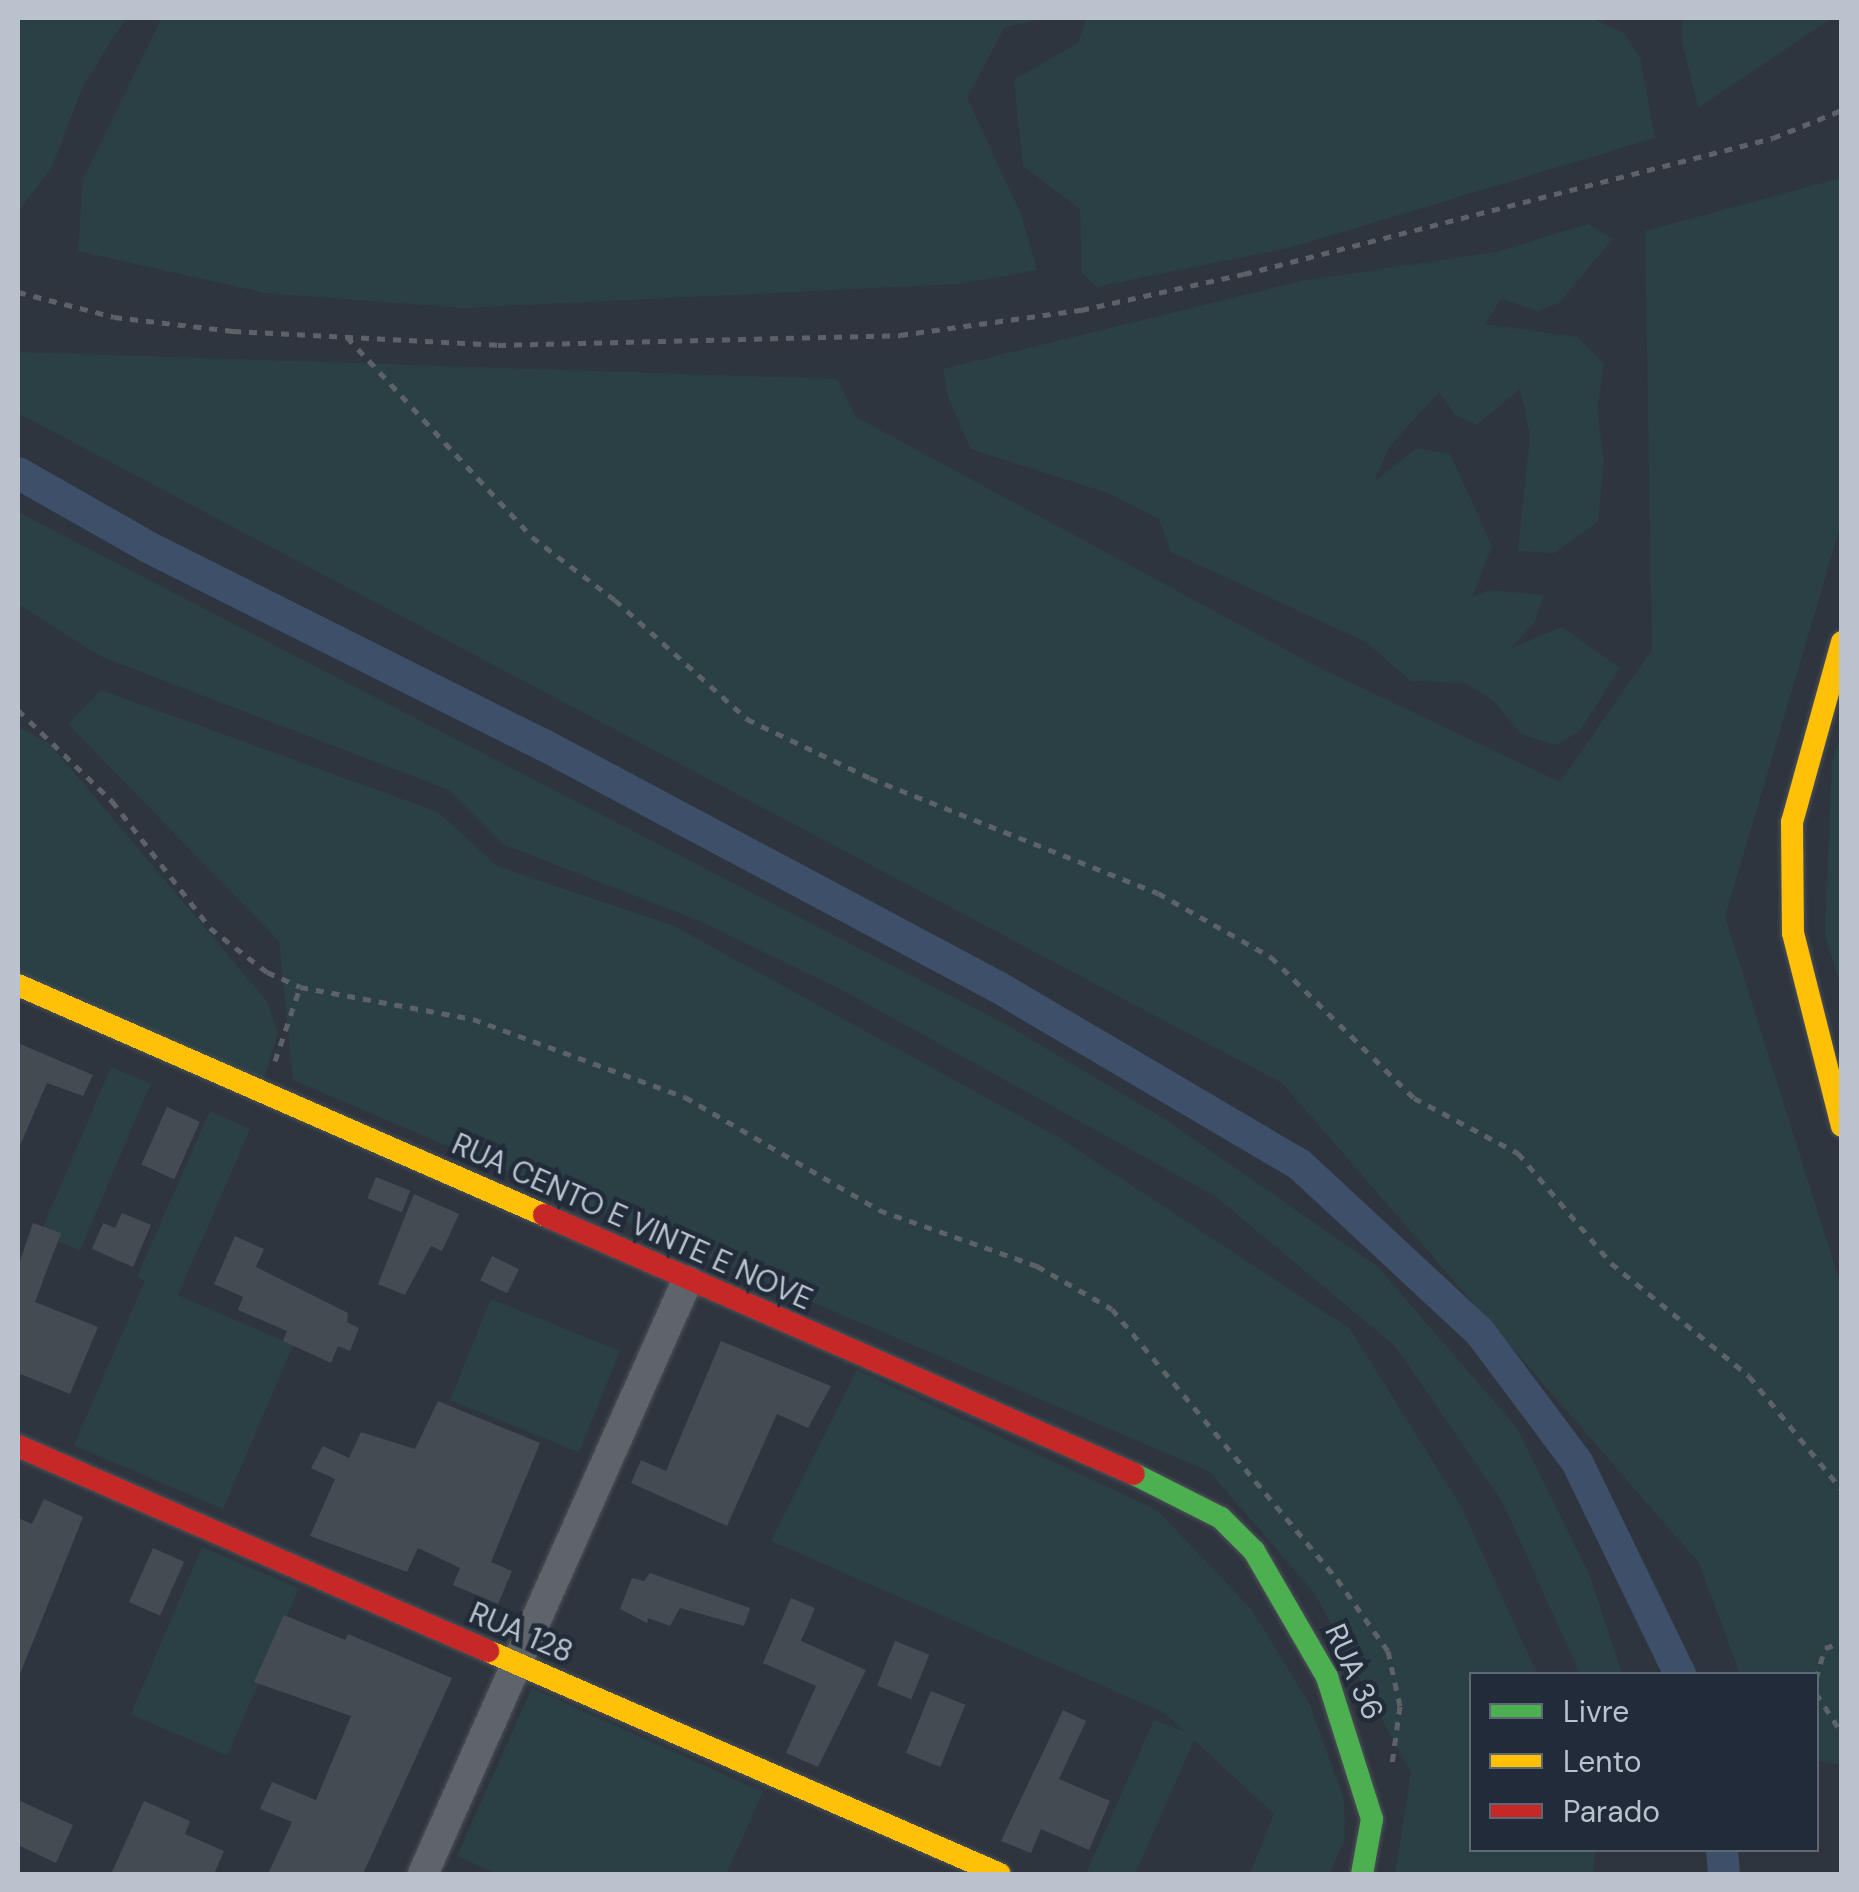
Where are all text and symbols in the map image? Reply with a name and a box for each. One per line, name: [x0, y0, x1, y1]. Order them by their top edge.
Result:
street label: RUA CENTO E VINTE E NOVE: [446, 1126, 818, 1318]
street label: RUA 128: [464, 1595, 578, 1671]
street label: RUA 36: [1317, 1619, 1391, 1725]
legend: [1469, 1672, 1819, 1852]
text: Livre: [1563, 1692, 1629, 1731]
text: Lento: [1563, 1742, 1642, 1781]
text: Parado: [1563, 1792, 1660, 1831]

